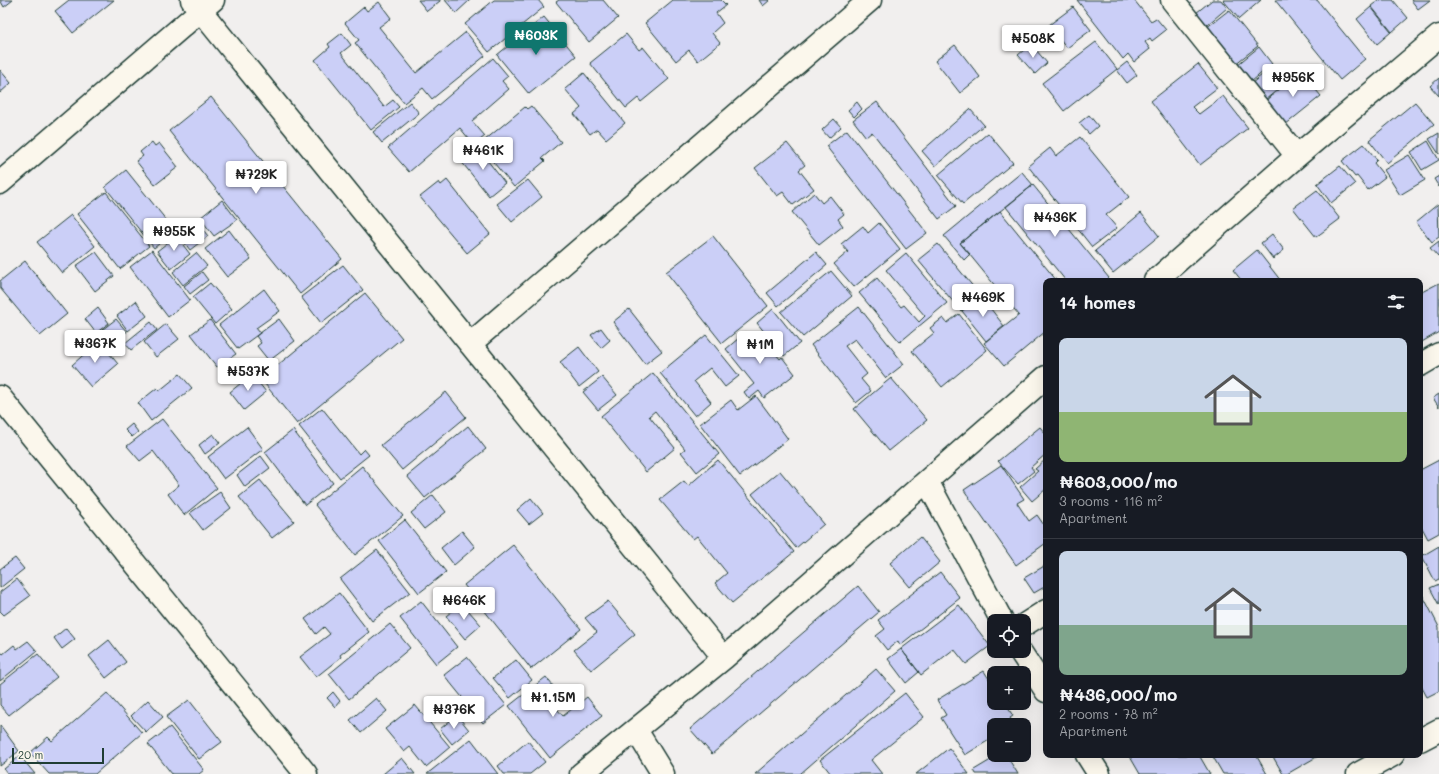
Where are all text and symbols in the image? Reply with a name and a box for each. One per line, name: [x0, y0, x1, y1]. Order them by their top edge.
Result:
pin: ₦603K: [508, 22, 564, 56]
pin: ₦508K: [1005, 25, 1061, 59]
text: ₦603K: [514, 26, 558, 43]
text: ₦508K: [1011, 29, 1055, 46]
pin: ₦956K: [1265, 64, 1321, 98]
text: ₦956K: [1271, 68, 1315, 85]
pin: ₦461K: [455, 137, 511, 171]
text: ₦461K: [462, 141, 504, 158]
pin: ₦729K: [228, 161, 284, 195]
text: ₦729K: [235, 165, 277, 182]
pin: ₦436K: [1027, 204, 1083, 238]
text: ₦436K: [1033, 208, 1077, 225]
pin: ₦955K: [146, 218, 202, 252]
text: ₦955K: [152, 222, 196, 239]
pin: ₦469K: [955, 284, 1011, 318]
text: ₦469K: [961, 288, 1005, 305]
text: 14 homes: [1059, 291, 1136, 313]
icon: filters: [1385, 291, 1407, 313]
pin: ₦367K: [67, 330, 123, 364]
pin: ₦1M: [741, 331, 779, 365]
text: ₦367K: [73, 334, 117, 351]
text: ₦1M: [746, 335, 774, 352]
pin: ₦537K: [220, 358, 276, 392]
text: ₦537K: [227, 362, 269, 379]
icon: home: [1197, 364, 1269, 436]
text: ₦603,000/mo: [1059, 470, 1177, 492]
text: 3 rooms · 116 m²: [1059, 492, 1162, 509]
text: Apartment: [1059, 509, 1128, 526]
icon: home: [1197, 577, 1269, 649]
pin: ₦646K: [436, 587, 492, 621]
text: ₦646K: [442, 591, 486, 608]
map controls: [987, 614, 1031, 762]
button: locate: [987, 614, 1031, 658]
button: +: [987, 666, 1031, 710]
text: ₦436,000/mo: [1059, 683, 1177, 705]
pin: ₦1.15M: [520, 684, 586, 718]
text: ₦1.15M: [530, 688, 576, 705]
pin: ₦376K: [426, 696, 482, 730]
text: ₦376K: [432, 700, 476, 717]
text: 2 rooms · 78 m²: [1059, 705, 1158, 722]
button: −: [987, 718, 1031, 762]
text: Apartment: [1059, 722, 1128, 739]
scale bar: [12, 746, 104, 765]
text: 20 m: [18, 747, 43, 762]

